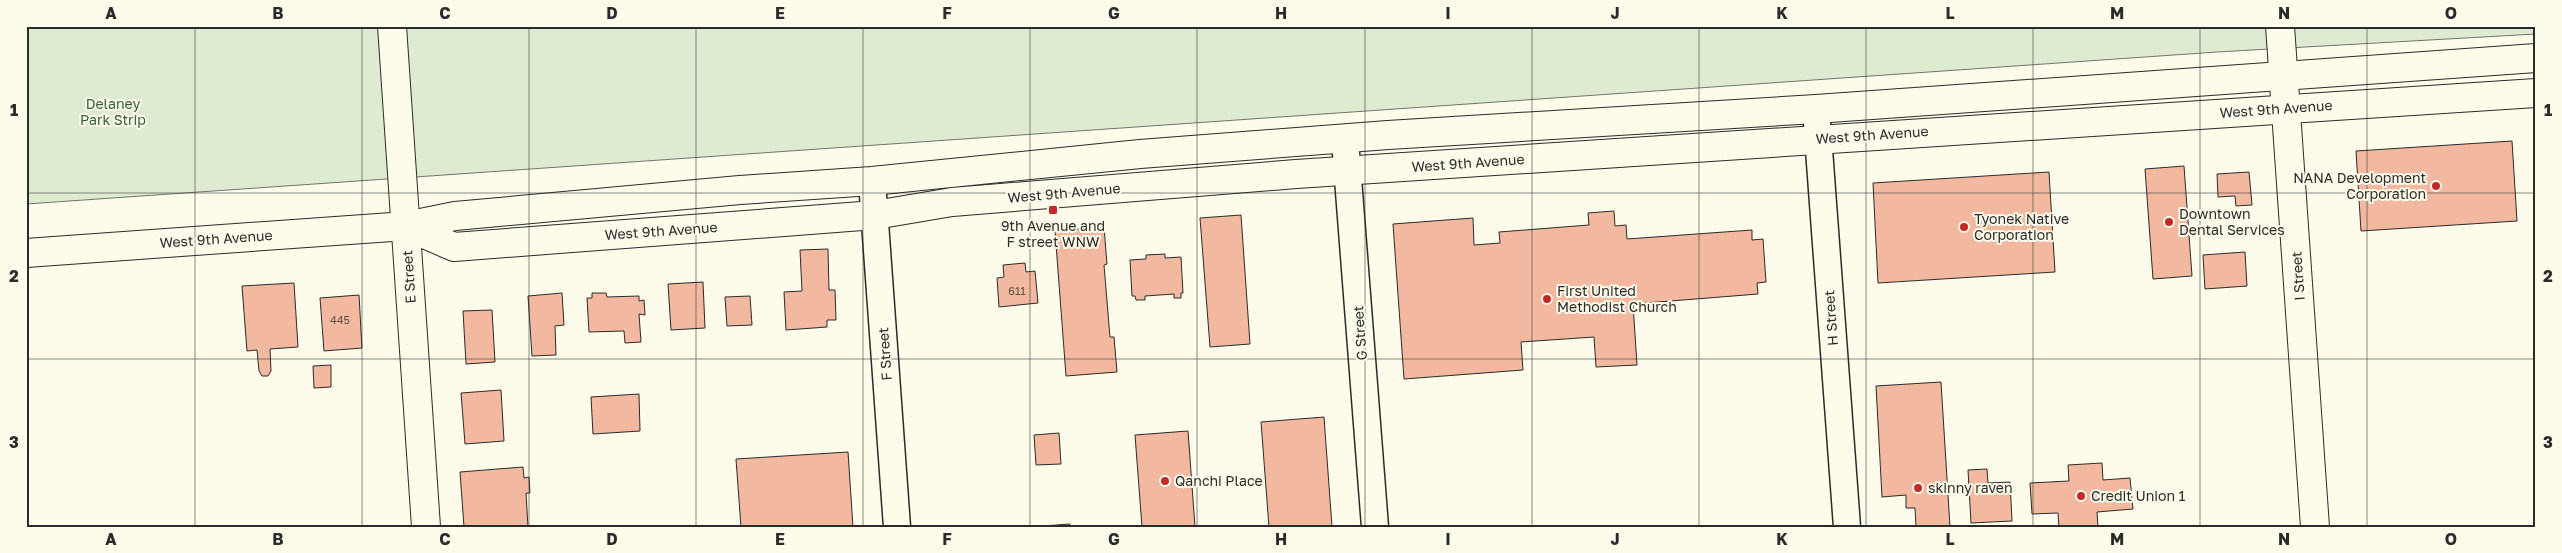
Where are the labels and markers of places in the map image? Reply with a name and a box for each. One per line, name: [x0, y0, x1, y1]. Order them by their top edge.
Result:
place label: NANA Development Corporation: [2293, 169, 2426, 202]
marker: NANA Development Corporation: [2430, 180, 2442, 192]
marker: 9th Avenue and F street WNW: [1047, 204, 1059, 216]
place label: Downtown Dental Services: [2179, 205, 2285, 238]
place label: Tyonek Native Corporation: [1974, 210, 2069, 243]
marker: Downtown Dental Services: [2163, 216, 2175, 228]
place label: 9th Avenue and F street WNW: [1001, 217, 1105, 250]
marker: Tyonek Native Corporation: [1958, 221, 1970, 233]
place label: First United Methodist Church: [1557, 282, 1677, 315]
marker: First United Methodist Church: [1541, 293, 1553, 305]
place label: Qanchi Place: [1175, 472, 1263, 489]
marker: Qanchi Place: [1159, 475, 1171, 487]
place label: skinny raven: [1928, 479, 2013, 496]
marker: skinny raven: [1912, 482, 1924, 494]
place label: Credit Union 1: [2091, 487, 2186, 504]
marker: Credit Union 1: [2075, 490, 2087, 502]

